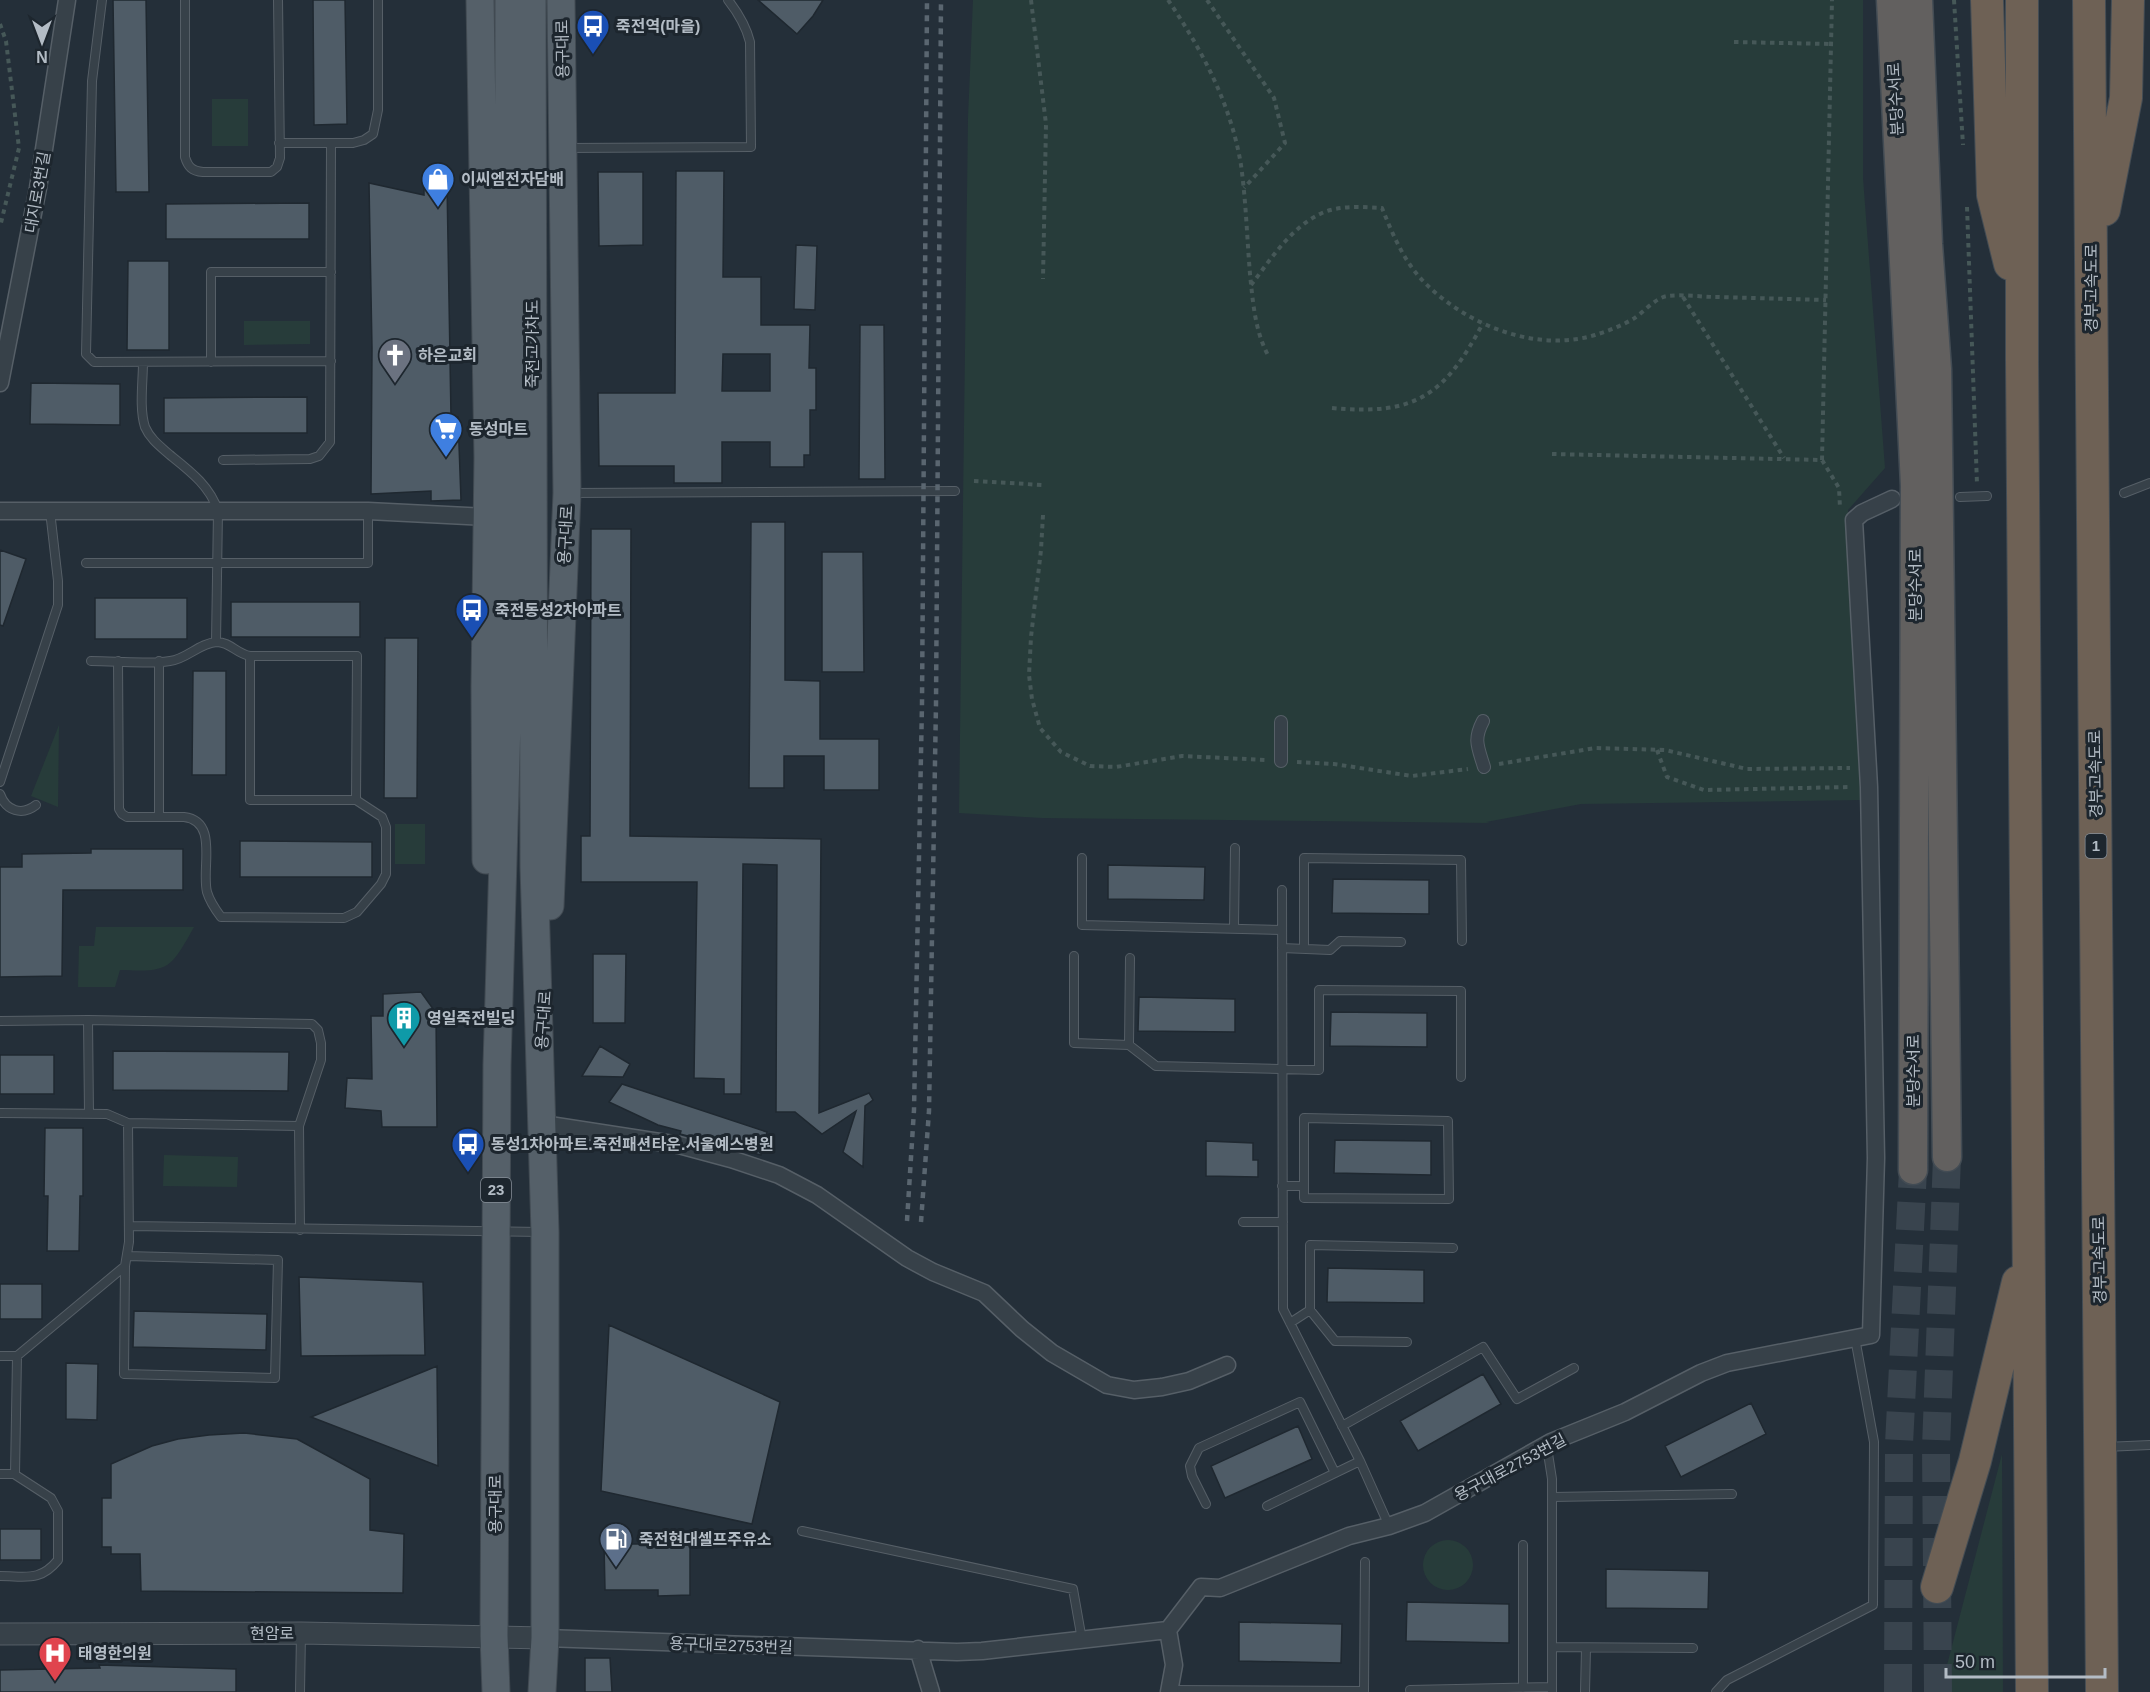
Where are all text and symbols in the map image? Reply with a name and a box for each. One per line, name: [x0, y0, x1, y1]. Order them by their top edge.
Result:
bus stop icon: 죽전역(마을): [575, 8, 611, 55]
north arrow: [12, 12, 72, 72]
place label: 죽전역(마을): [616, 18, 700, 35]
street label: 용구대로: [553, 19, 572, 79]
text: N: [36, 48, 48, 65]
street label: 분당수서로: [1885, 62, 1906, 136]
street label: 대지로3번길: [22, 150, 53, 234]
shop icon: 이씨엠전자담배: [420, 161, 456, 208]
place label: 이씨엠전자담배: [461, 171, 564, 188]
street label: 경부고속도로: [2083, 244, 2100, 332]
street label: 죽전고가차도: [524, 300, 541, 388]
church icon: 하은교회: [377, 337, 413, 384]
place label: 하은교회: [418, 347, 477, 364]
supermarket icon: 동성마트: [428, 411, 464, 458]
place label: 동성마트: [469, 421, 528, 438]
street label: 용구대로: [555, 505, 576, 565]
street label: 분당수서로: [1907, 548, 1924, 622]
bus stop icon: 죽전동성2차아파트: [454, 592, 490, 639]
place label: 죽전동성2차아파트: [495, 602, 622, 619]
street label: 경부고속도로: [2086, 729, 2105, 818]
road number: 1: [2086, 834, 2106, 858]
street label: 용구대로: [533, 990, 554, 1050]
building icon: 영일죽전빌딩: [386, 1000, 422, 1047]
place label: 영일죽전빌딩: [427, 1010, 515, 1027]
street label: 분당수서로: [1905, 1034, 1922, 1108]
bus stop icon: 동성1차아파트.죽전패션타운.서울예스병원: [450, 1126, 486, 1173]
place label: 동성1차아파트.죽전패션타운.서울예스병원: [491, 1136, 774, 1153]
road number: 23: [481, 1178, 511, 1202]
street label: 경부고속도로: [2090, 1215, 2109, 1304]
street label: 용구대로2753번길: [1452, 1431, 1569, 1504]
street label: 용구대로: [487, 1474, 504, 1533]
fuel station icon: 죽전현대셀프주유소: [598, 1521, 634, 1568]
place label: 죽전현대셀프주유소: [639, 1530, 772, 1548]
street label: 현암로: [250, 1625, 294, 1642]
hospital icon: 태영한의원: [37, 1635, 73, 1682]
street label: 용구대로2753번길: [669, 1635, 793, 1656]
scale bar: [1946, 1641, 2105, 1679]
place label: 태영한의원: [78, 1644, 152, 1662]
text: 50 m: [1955, 1652, 1995, 1672]

